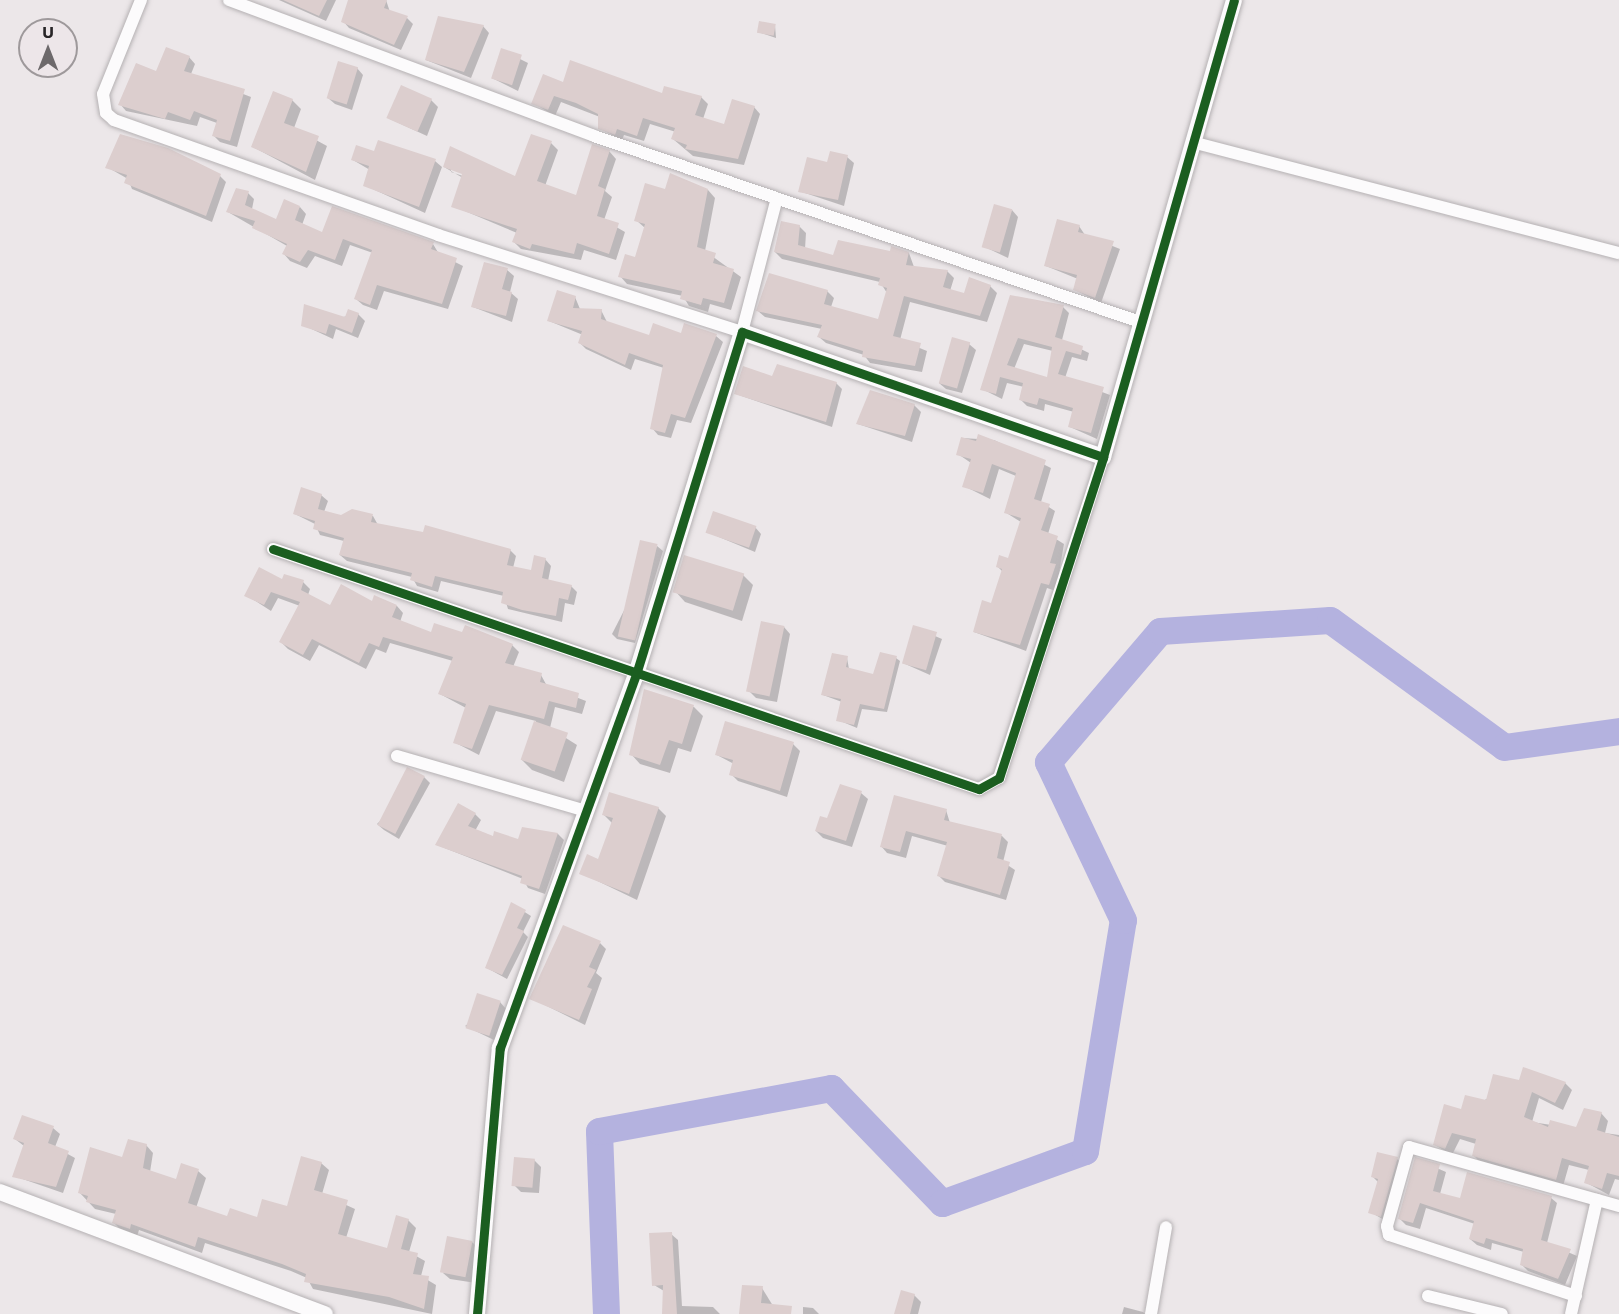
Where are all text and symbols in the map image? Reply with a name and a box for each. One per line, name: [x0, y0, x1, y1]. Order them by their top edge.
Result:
north arrow: [18, 18, 78, 78]
text: U: [42, 22, 54, 41]

